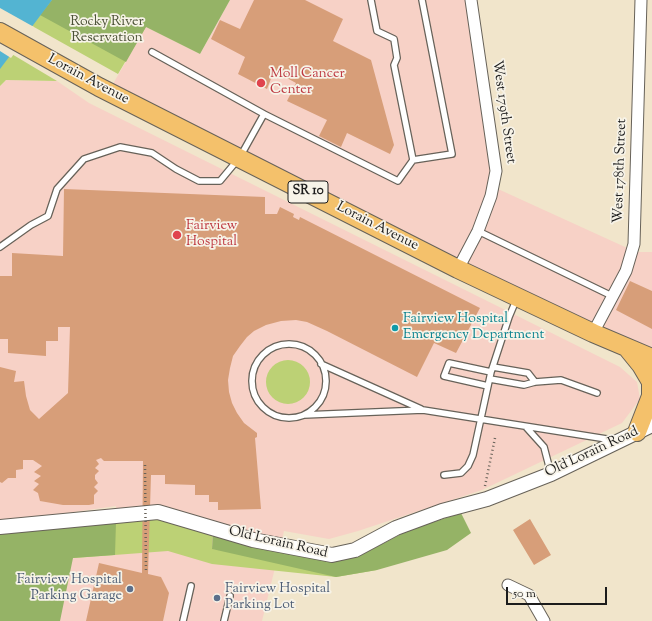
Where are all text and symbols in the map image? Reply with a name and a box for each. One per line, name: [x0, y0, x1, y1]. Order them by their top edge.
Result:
park label: Rocky River Reservation: [70, 15, 144, 48]
street label: Lorain Avenue: [44, 52, 132, 108]
street label: West 179th Street: [487, 59, 519, 165]
place label: Moll Cancer Center: [270, 67, 345, 100]
marker: Moll Cancer Center: [255, 77, 267, 89]
street label: West 178th Street: [611, 118, 631, 224]
road number: SR 10: [288, 181, 328, 203]
street label: Lorain Avenue: [333, 199, 421, 255]
place label: Fairview Hospital: [186, 219, 237, 252]
marker: Fairview Hospital: [171, 229, 183, 241]
place label: Fairview Hospital Emergency Department: [403, 312, 544, 344]
marker: Fairview Hospital Emergency Department: [390, 323, 400, 333]
street label: Old Lorain Road: [543, 424, 641, 482]
street label: Old Lorain Road: [227, 523, 329, 563]
place label: Fairview Hospital Parking Garage: [17, 573, 122, 606]
scale bar: [508, 579, 609, 605]
place label: Fairview Hospital Parking Lot: [225, 582, 330, 614]
marker: Fairview Hospital Parking Garage: [125, 584, 135, 594]
text: 50 m: [513, 585, 536, 603]
marker: Fairview Hospital Parking Lot: [212, 593, 222, 603]

